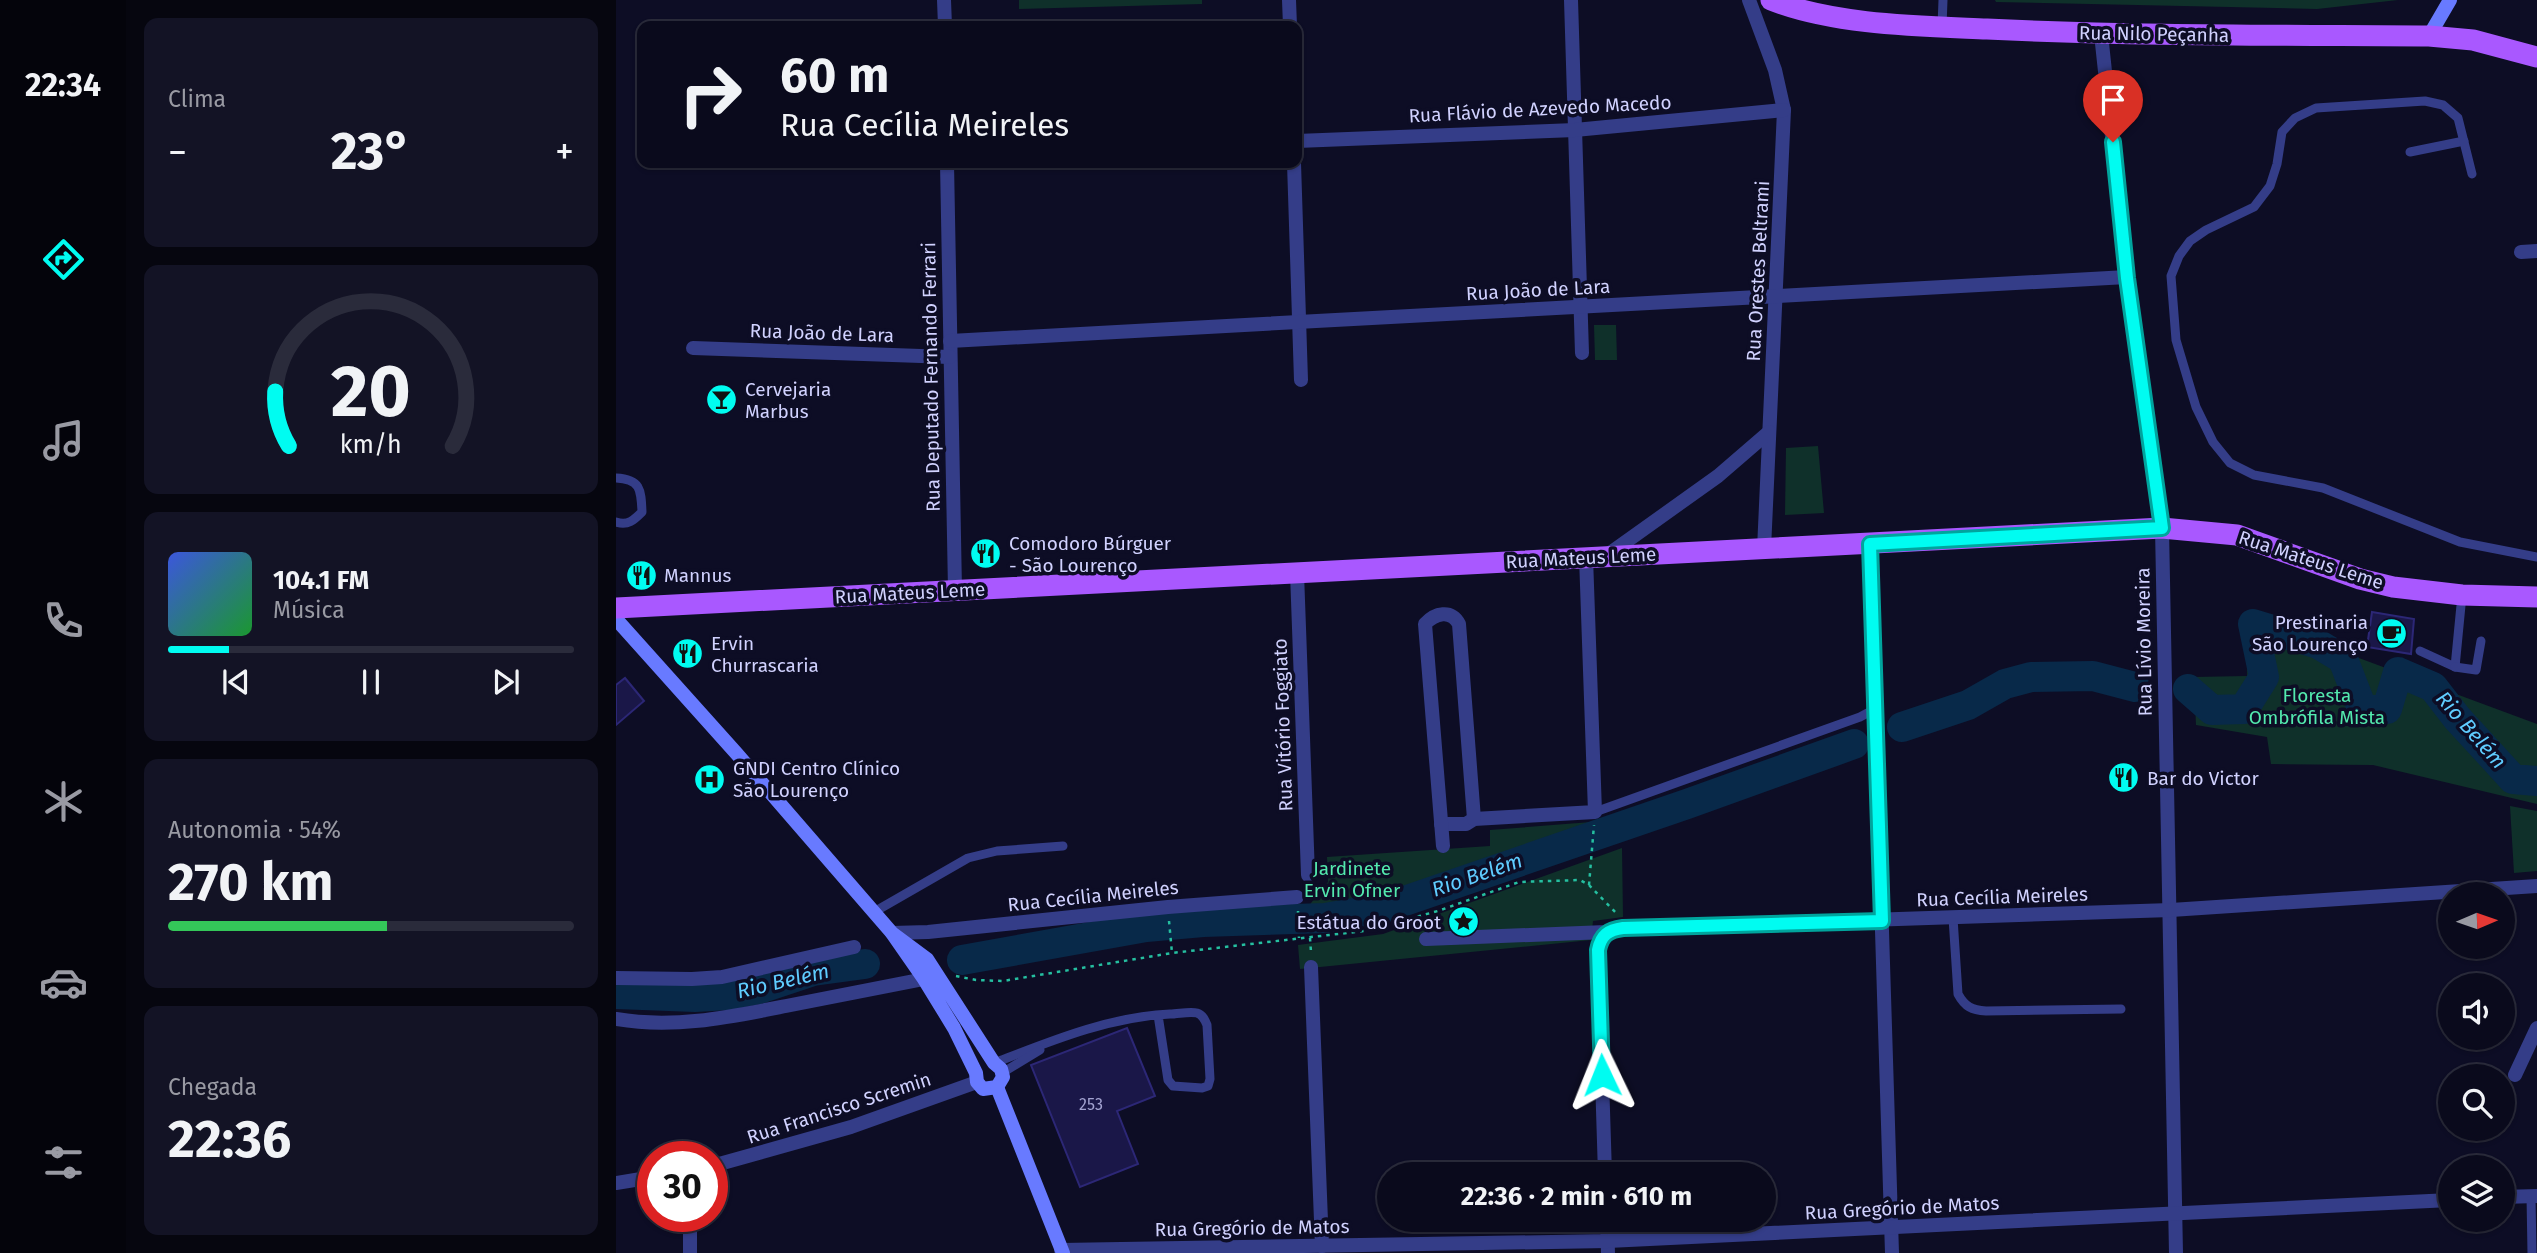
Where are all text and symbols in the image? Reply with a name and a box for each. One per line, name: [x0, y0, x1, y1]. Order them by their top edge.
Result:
street label: Rua Nilo Peçanha: [2079, 21, 2229, 47]
text: 60 m: [780, 46, 889, 105]
icon: right: [665, 49, 756, 140]
text: 22:34: [25, 66, 101, 104]
pin: [2083, 70, 2143, 142]
icon: arrive: [2094, 81, 2132, 119]
text: Clima: [168, 85, 226, 113]
street label: Rua Flávio de Azevedo Macedo: [1408, 91, 1672, 127]
text: Rua Cecília Meireles: [780, 106, 1069, 144]
text: 23°: [331, 120, 411, 183]
text: −: [168, 129, 187, 175]
text: +: [555, 129, 574, 175]
street label: Rua Orestes Beltrami: [1742, 180, 1774, 362]
icon: directions: [39, 235, 88, 284]
street label: Rua Deputado Fernando Ferrari: [917, 242, 945, 512]
street label: Rua João de Lara: [1465, 275, 1611, 305]
street label: Rua João de Lara: [749, 319, 895, 347]
text: 20: [331, 348, 411, 435]
place label: Cervejaria Marbus: [745, 378, 831, 423]
bar icon: Cervejaria Marbus: [705, 383, 739, 417]
icon: music: [39, 416, 88, 465]
text: km/h: [340, 429, 402, 459]
street label: Rua Mateus Leme: [2236, 526, 2386, 594]
place label: Comodoro Búrguer - São Lourenço: [1009, 532, 1172, 577]
restaurant icon: Comodoro Búrguer - São Lourenço: [969, 537, 1003, 571]
street label: Rua Mateus Leme: [1505, 543, 1657, 573]
restaurant icon: Mannus: [624, 558, 658, 592]
place label: Mannus: [664, 564, 731, 587]
text: 104.1 FM: [273, 565, 369, 596]
street label: Rua Lívio Moreira: [2131, 567, 2157, 717]
street label: Rua Mateus Leme: [834, 578, 986, 608]
icon: phone: [39, 596, 88, 645]
text: Música: [273, 596, 345, 624]
place label: Prestinaria São Lourenço: [2252, 611, 2368, 656]
cafe icon: Prestinaria São Lourenço: [2374, 616, 2408, 650]
place label: Ervin Churrascaria: [711, 632, 819, 677]
restaurant icon: Ervin Churrascaria: [671, 637, 705, 671]
street label: Rua Vitório Foggiato: [1268, 638, 1298, 812]
icon: previous: [217, 663, 255, 701]
icon: pause: [352, 663, 390, 701]
icon: next: [487, 663, 525, 701]
park label: Floresta Ombrófila Mista: [2249, 684, 2385, 729]
water label: Rio Belém: [2430, 686, 2512, 774]
place label: GNDI Centro Clínico São Lourenço: [733, 757, 900, 802]
restaurant icon: Bar do Victor: [2107, 761, 2141, 795]
hospital icon: GNDI Centro Clínico São Lourenço: [693, 762, 727, 796]
place label: Bar do Victor: [2147, 767, 2259, 790]
icon: climate: [39, 777, 88, 826]
text: Autonomia · 54%: [168, 816, 341, 844]
water label: Rio Belém: [1428, 847, 1526, 903]
text: 270 km: [168, 851, 334, 914]
park label: Jardinete Ervin Ofner: [1304, 857, 1401, 902]
street label: Rua Cecília Meireles: [1006, 876, 1180, 916]
north arrow: [2438, 882, 2515, 959]
map controls: [2438, 882, 2515, 1232]
street label: Rua Cecília Meireles: [1916, 883, 2088, 911]
place icon: Estátua do Groot: [1447, 905, 1481, 939]
place label: Estátua do Groot: [1296, 911, 1441, 934]
icon: car: [39, 958, 88, 1007]
water label: Rio Belém: [734, 958, 832, 1004]
button: sound: [2438, 973, 2515, 1050]
position arrow: [1565, 1038, 1639, 1112]
button: search: [2438, 1064, 2515, 1141]
street label: Rua Francisco Scremin: [744, 1067, 934, 1149]
text: Chegada: [168, 1073, 257, 1101]
house number: 253: [1079, 1095, 1103, 1114]
text: 22:36: [168, 1108, 291, 1171]
icon: filters: [39, 1138, 88, 1187]
speed limit sign: 30: [637, 1141, 728, 1232]
button: layers: [2438, 1155, 2515, 1232]
text: 22:36 · 2 min · 610 m: [1461, 1181, 1692, 1212]
street label: Rua Gregório de Matos: [1804, 1191, 2000, 1225]
street label: Rua Gregório de Matos: [1154, 1215, 1350, 1241]

